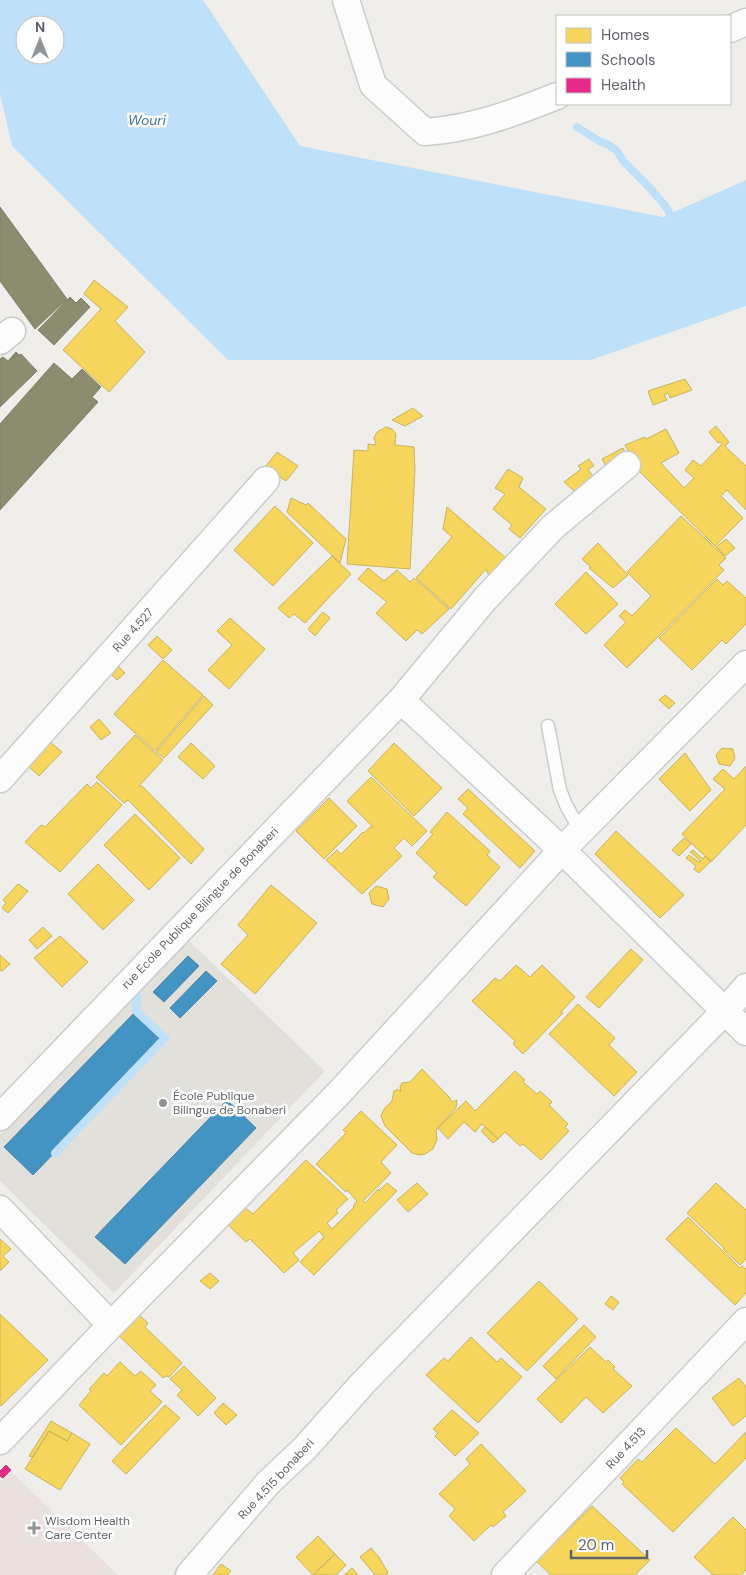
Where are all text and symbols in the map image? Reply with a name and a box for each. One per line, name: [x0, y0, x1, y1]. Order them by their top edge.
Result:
north arrow: [15, 15, 65, 65]
legend: [556, 15, 731, 105]
text: N: [35, 18, 45, 36]
text: Homes: [601, 25, 650, 45]
text: Schools: [601, 50, 656, 70]
text: Health: [601, 75, 646, 95]
water label: Wouri: [128, 111, 167, 129]
street label: Rue 4.527: [109, 605, 157, 655]
street label: rue Ecole Publique Bilingue de Bonaberi: [118, 824, 282, 992]
place label: École Publique Bilingue de Bonaberi: [173, 1088, 286, 1118]
marker: École Publique Bilingue de Bonaberi: [157, 1097, 169, 1109]
street label: Rue 4.513: [602, 1424, 650, 1472]
street label: Rue 4.515 bonaberi: [234, 1435, 318, 1523]
place label: Wisdom Health Care Center: [45, 1513, 130, 1543]
marker: Wisdom Health Care Center: [27, 1521, 41, 1535]
scale bar: [571, 1528, 647, 1560]
text: 20 m: [578, 1535, 614, 1555]

